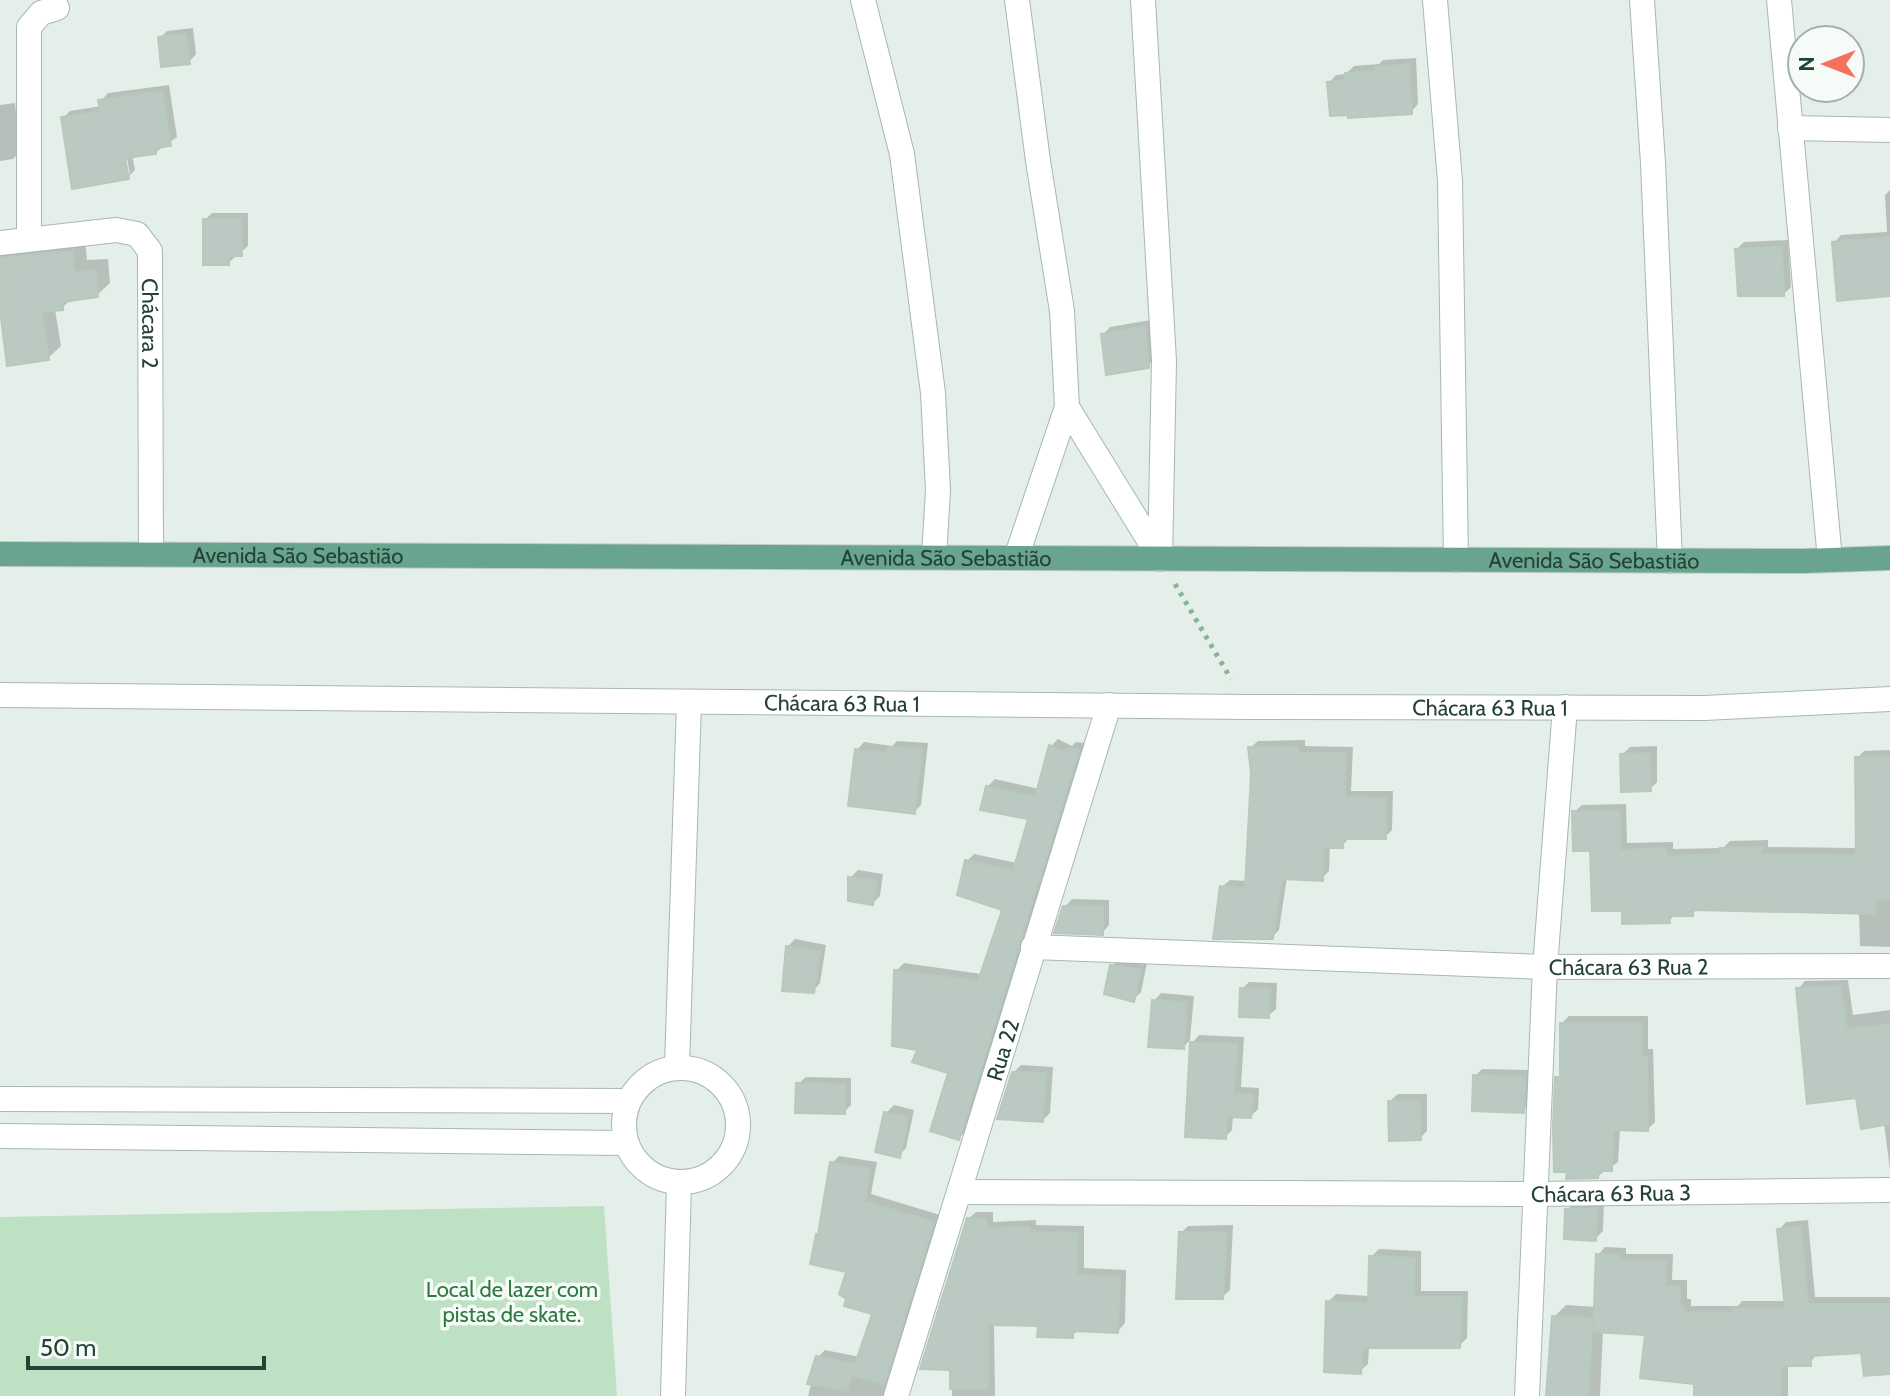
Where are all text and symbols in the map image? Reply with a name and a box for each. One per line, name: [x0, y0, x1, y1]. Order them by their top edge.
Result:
north arrow: [1786, 24, 1866, 104]
text: N: [1793, 56, 1820, 72]
street label: Chácara 2: [137, 278, 164, 369]
street label: Avenida São Sebastião: [193, 541, 403, 569]
street label: Avenida São Sebastião: [841, 544, 1051, 572]
street label: Avenida São Sebastião: [1489, 546, 1699, 574]
street label: Chácara 63 Rua 1: [764, 689, 920, 717]
street label: Chácara 63 Rua 1: [1412, 694, 1568, 721]
street label: Chácara 63 Rua 2: [1549, 953, 1709, 980]
street label: Rua 22: [980, 1016, 1025, 1084]
street label: Chácara 63 Rua 3: [1531, 1179, 1691, 1208]
park label: Local de lazer com pistas de skate.: [426, 1276, 598, 1328]
scale bar: [28, 1320, 264, 1370]
text: 50 m: [40, 1333, 96, 1362]

